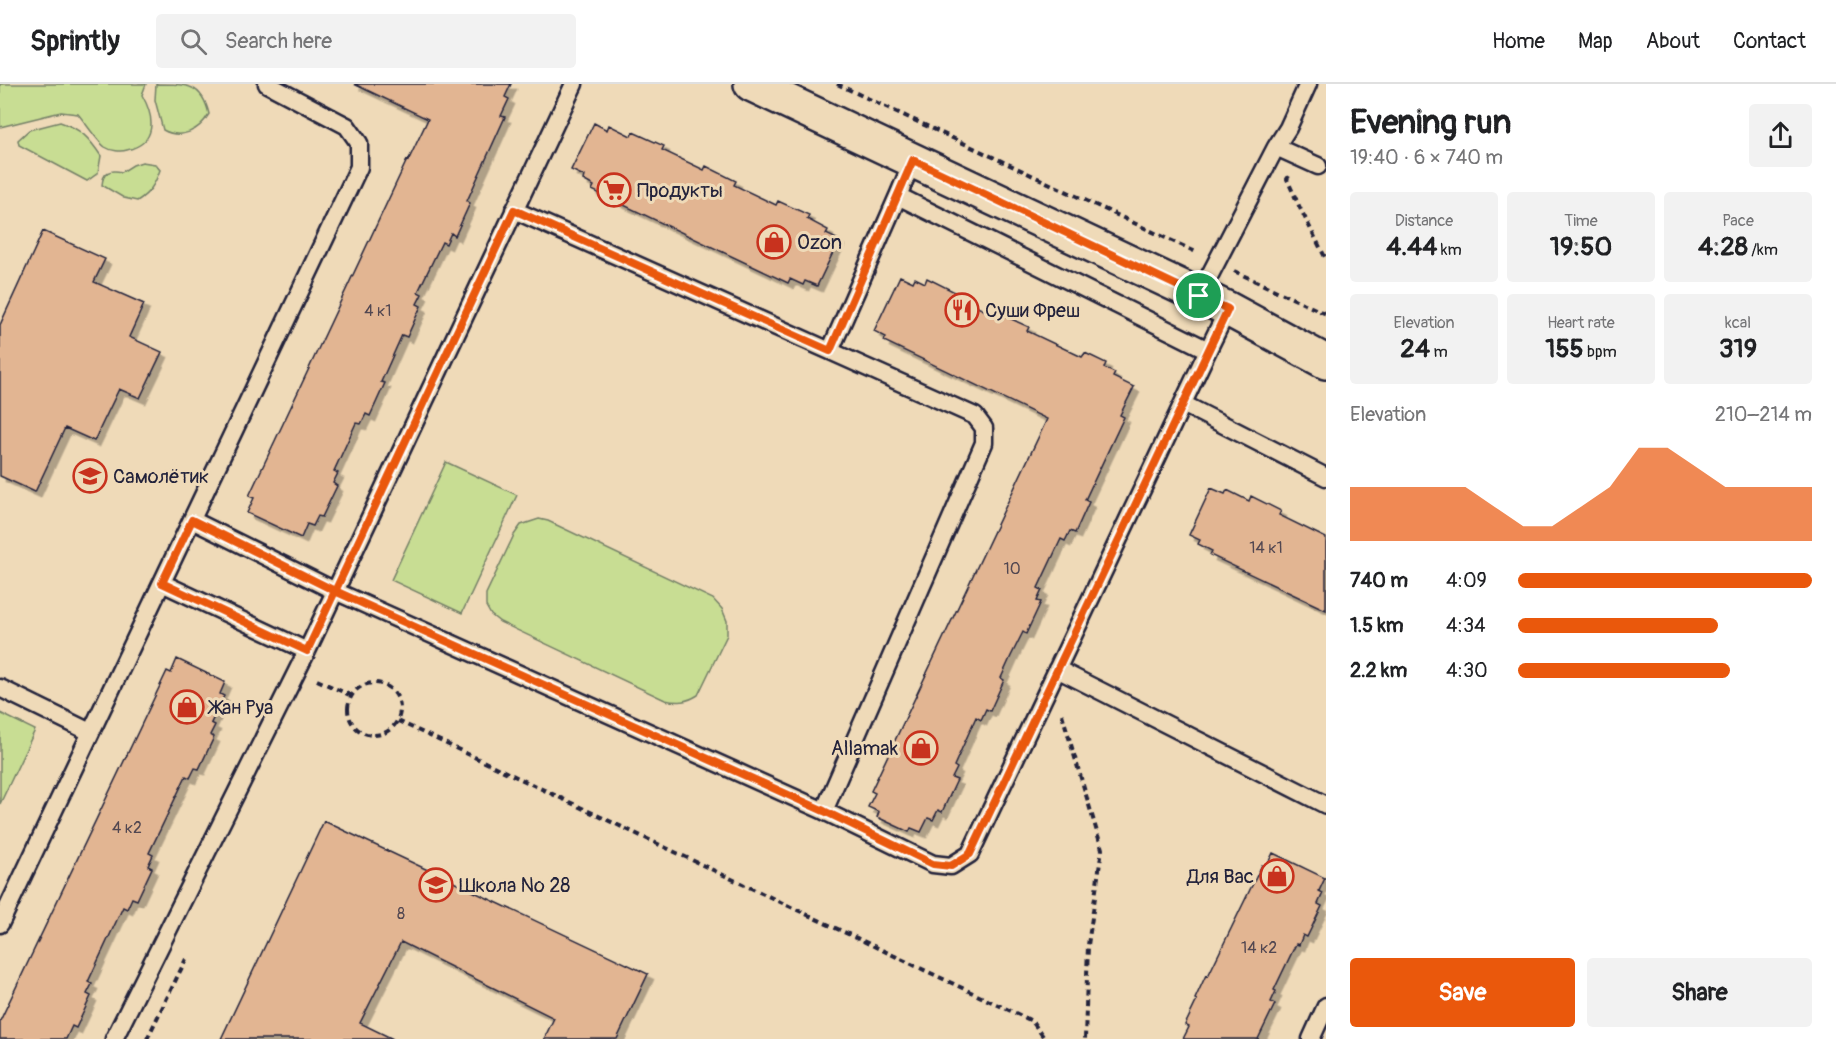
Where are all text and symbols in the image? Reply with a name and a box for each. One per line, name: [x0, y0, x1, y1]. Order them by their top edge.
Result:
search box: [156, 14, 576, 68]
text: Sprintly: [30, 24, 120, 59]
icon: search: [177, 25, 210, 58]
text: Search here: [225, 27, 332, 55]
text: Home: [1492, 28, 1545, 55]
text: Map: [1578, 28, 1613, 55]
text: About: [1646, 28, 1700, 55]
text: Contact: [1733, 28, 1806, 55]
text: Evening run: [1350, 102, 1511, 143]
button: share: [1749, 104, 1812, 167]
text: 19:40 · 6 × 740 m: [1350, 145, 1503, 170]
supermarket icon: Продукты: [596, 172, 632, 208]
place label: Продукты: [637, 178, 723, 203]
text: Distance: [1395, 211, 1453, 231]
text: Time: [1564, 211, 1598, 231]
text: Pace: [1722, 211, 1754, 231]
shop icon: Ozon: [756, 224, 792, 260]
place label: Ozon: [797, 230, 842, 255]
text: 4.44: [1386, 231, 1437, 263]
text: 19:50: [1550, 231, 1612, 263]
text: 4:28: [1698, 231, 1748, 263]
text: km: [1437, 240, 1462, 260]
text: /km: [1748, 240, 1778, 260]
pin: [1173, 270, 1224, 321]
icon: arrive: [1182, 279, 1215, 312]
restaurant icon: Суши Фреш: [944, 292, 980, 328]
place label: Суши Фреш: [985, 298, 1080, 323]
house number: 4 к1: [364, 301, 392, 321]
text: Elevation: [1394, 313, 1454, 333]
text: Heart rate: [1547, 313, 1615, 333]
text: kcal: [1725, 313, 1751, 333]
text: 24: [1400, 333, 1430, 365]
text: 155: [1545, 333, 1584, 365]
text: 319: [1719, 333, 1757, 365]
text: m: [1430, 342, 1448, 362]
text: bpm: [1584, 342, 1617, 362]
text: Elevation: [1350, 402, 1426, 427]
text: 210–214 m: [1715, 402, 1812, 427]
school or university icon: Самолётик: [72, 458, 108, 494]
place label: Самолётик: [113, 464, 209, 489]
house number: 14 к1: [1249, 538, 1283, 558]
house number: 10: [1003, 559, 1021, 579]
text: 740 m: [1350, 568, 1408, 593]
text: 4:09: [1446, 568, 1487, 593]
text: 1.5 km: [1350, 613, 1403, 638]
text: 4:34: [1446, 613, 1486, 638]
text: 2.2 km: [1350, 658, 1407, 683]
text: 4:30: [1446, 658, 1488, 683]
shop icon: Жан Руа: [169, 689, 205, 725]
place label: Жан Руа: [207, 695, 273, 720]
shop icon: Allamak: [903, 730, 939, 766]
place label: Allamak: [831, 736, 899, 761]
house number: 4 к2: [112, 818, 142, 838]
shop icon: Для Вас: [1259, 858, 1295, 894]
place label: Для Вас: [1186, 864, 1254, 889]
school or university icon: Школа № 28: [418, 867, 454, 903]
place label: Школа № 28: [459, 873, 570, 898]
house number: 8: [397, 904, 405, 924]
house number: 14 к2: [1241, 938, 1277, 958]
button: Save: [1350, 958, 1575, 1027]
button: Share: [1587, 958, 1812, 1027]

